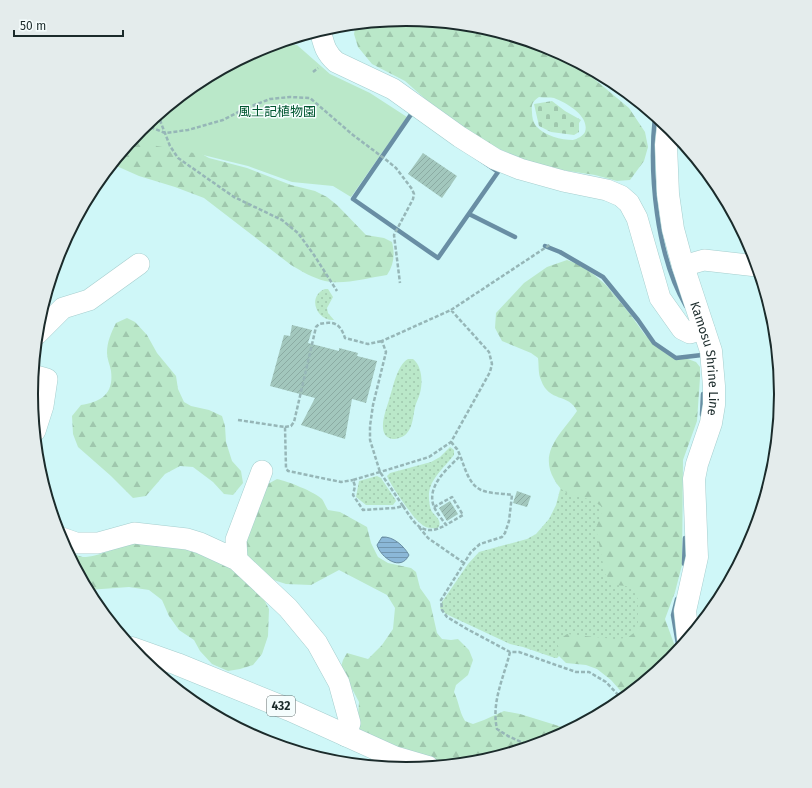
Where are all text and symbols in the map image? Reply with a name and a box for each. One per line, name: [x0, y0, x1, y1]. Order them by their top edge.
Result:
scale bar: [14, 12, 123, 38]
text: 50 m: [20, 19, 46, 33]
park label: 風土記植物園: [238, 104, 316, 119]
street label: Kamosu Shrine Line: [688, 299, 722, 417]
road number: 432: [267, 696, 295, 716]

